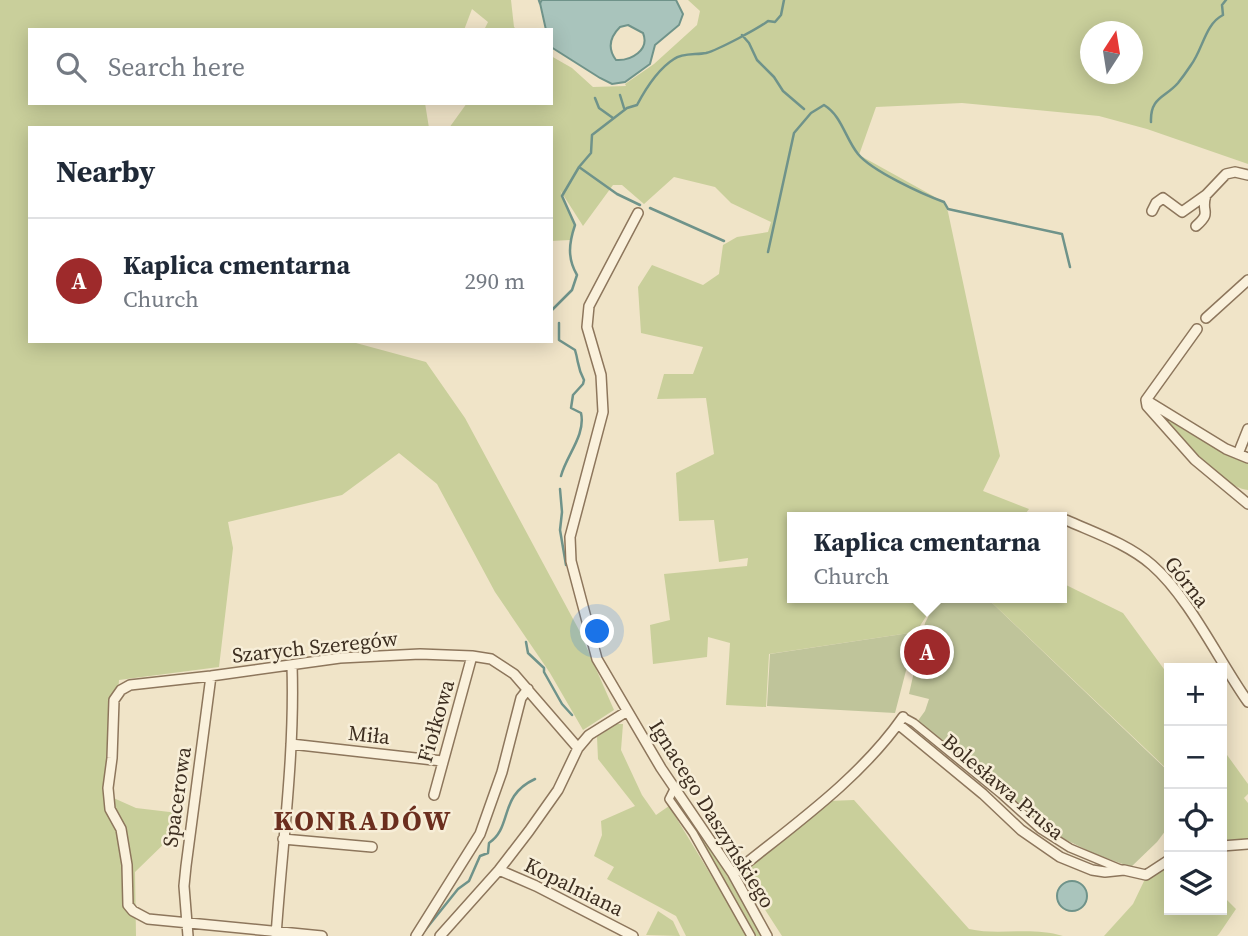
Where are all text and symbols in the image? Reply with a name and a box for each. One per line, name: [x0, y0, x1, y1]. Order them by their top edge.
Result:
north arrow: [1080, 21, 1143, 84]
search box: [28, 28, 553, 105]
icon: search: [52, 48, 90, 86]
text: Search here: [108, 49, 245, 85]
text: Nearby: [56, 151, 155, 192]
text: Kaplica cmentarna: [123, 247, 350, 283]
text: A: [71, 265, 87, 297]
text: 290 m: [464, 265, 525, 297]
text: Church: [123, 283, 199, 315]
popup: [787, 512, 1067, 603]
text: Kaplica cmentarna: [813, 524, 1041, 560]
street label: Górna: [1158, 550, 1217, 614]
text: Church: [813, 560, 889, 592]
your location: [580, 614, 614, 648]
street label: Szarych Szeregów: [231, 623, 399, 670]
pin: A: [904, 626, 950, 678]
map controls: [1164, 663, 1227, 915]
button: +: [1164, 663, 1227, 726]
street label: Fiołkowa: [410, 676, 461, 766]
street label: Ignacego Daszyńskiego: [643, 714, 782, 913]
street label: Miła: [347, 718, 392, 751]
button: −: [1164, 726, 1227, 789]
street label: Bolesława Prusa: [936, 727, 1071, 846]
street label: Spacerowa: [155, 745, 198, 849]
button: locate: [1164, 789, 1227, 852]
district label: KONRADÓW: [274, 801, 452, 839]
street label: Kopalniana: [520, 850, 629, 923]
button: layers: [1164, 852, 1227, 915]

